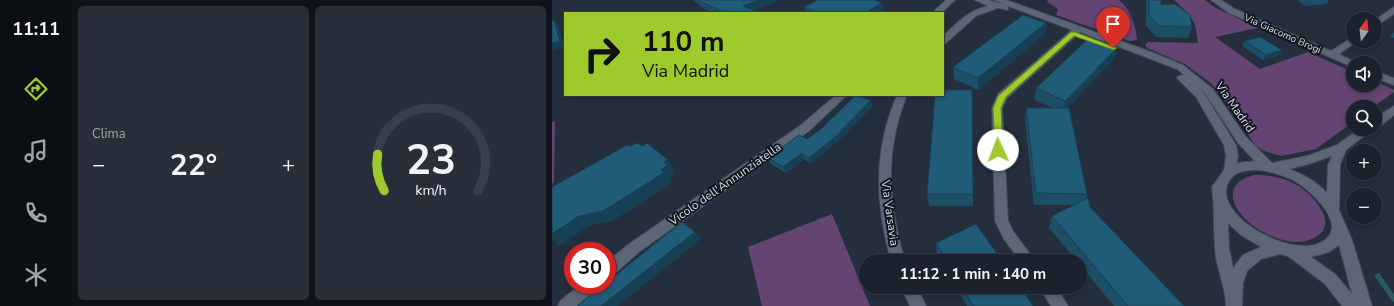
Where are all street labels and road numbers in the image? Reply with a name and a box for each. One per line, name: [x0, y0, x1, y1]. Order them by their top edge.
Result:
street label: Via Giacomo Brogi: [1241, 10, 1323, 57]
street label: Via Madrid: [1211, 78, 1258, 135]
street label: Vicolo dell'Annunziatella: [665, 139, 784, 229]
street label: Via Varsavia: [877, 178, 903, 247]

